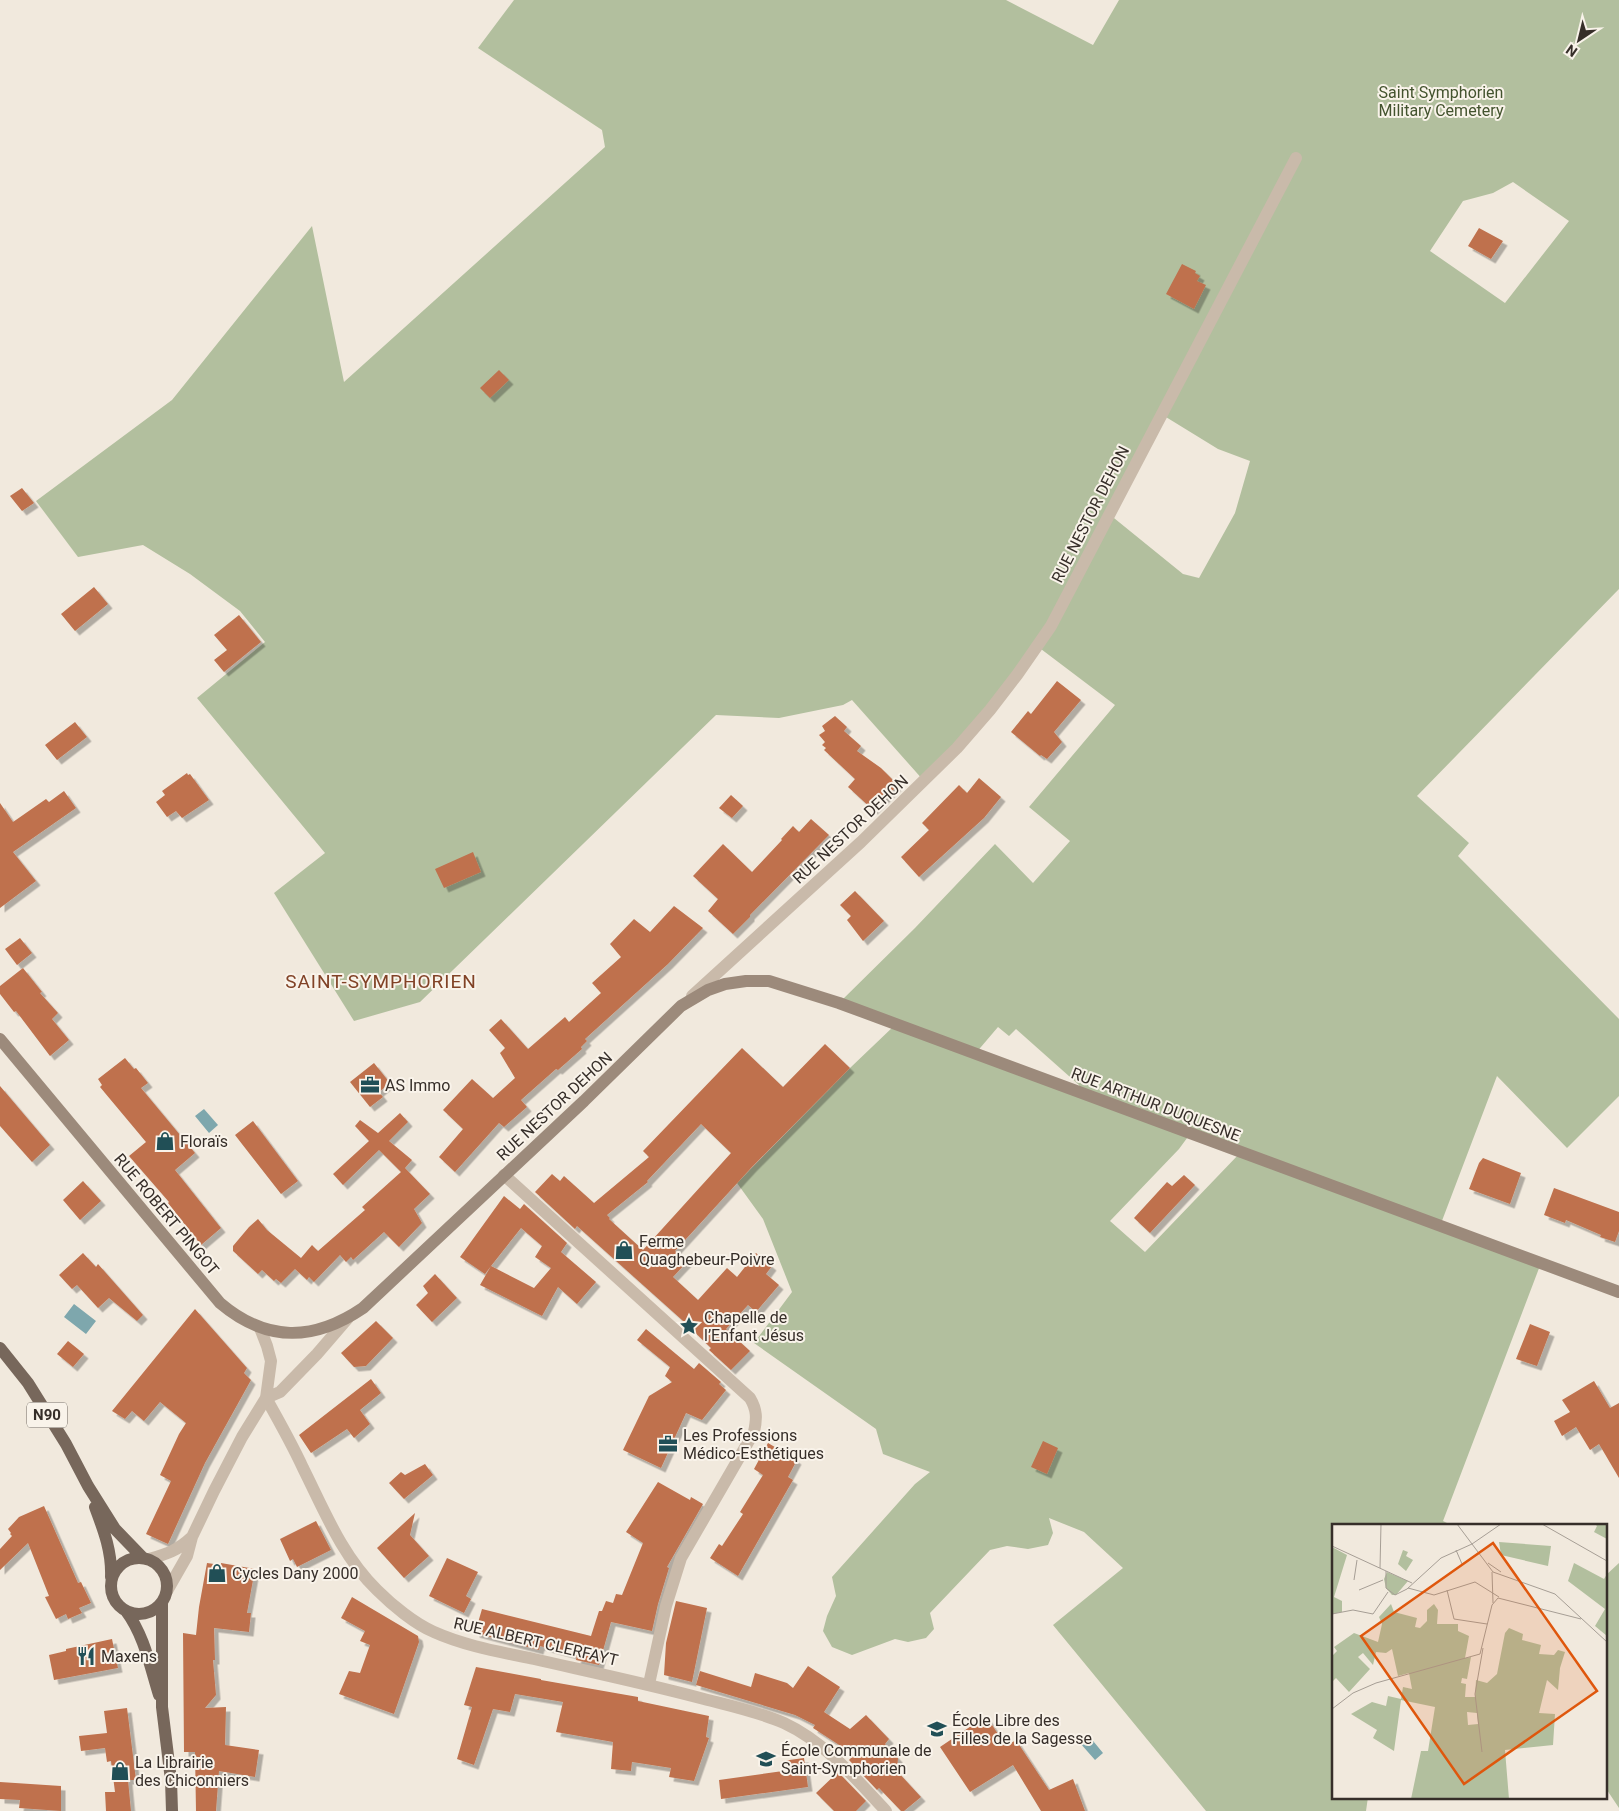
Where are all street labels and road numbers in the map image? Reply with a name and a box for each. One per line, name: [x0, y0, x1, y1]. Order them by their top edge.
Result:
street label: RUE NESTOR DEHON: [1048, 443, 1133, 586]
street label: RUE NESTOR DEHON: [789, 771, 912, 888]
street label: RUE NESTOR DEHON: [493, 1048, 616, 1165]
street label: RUE ARTHUR DUQUESNE: [1069, 1063, 1243, 1145]
street label: RUE ROBERT PINGOT: [110, 1150, 223, 1279]
road number: N90: [27, 1402, 67, 1428]
street label: RUE ALBERT CLERFAYT: [452, 1613, 620, 1670]

